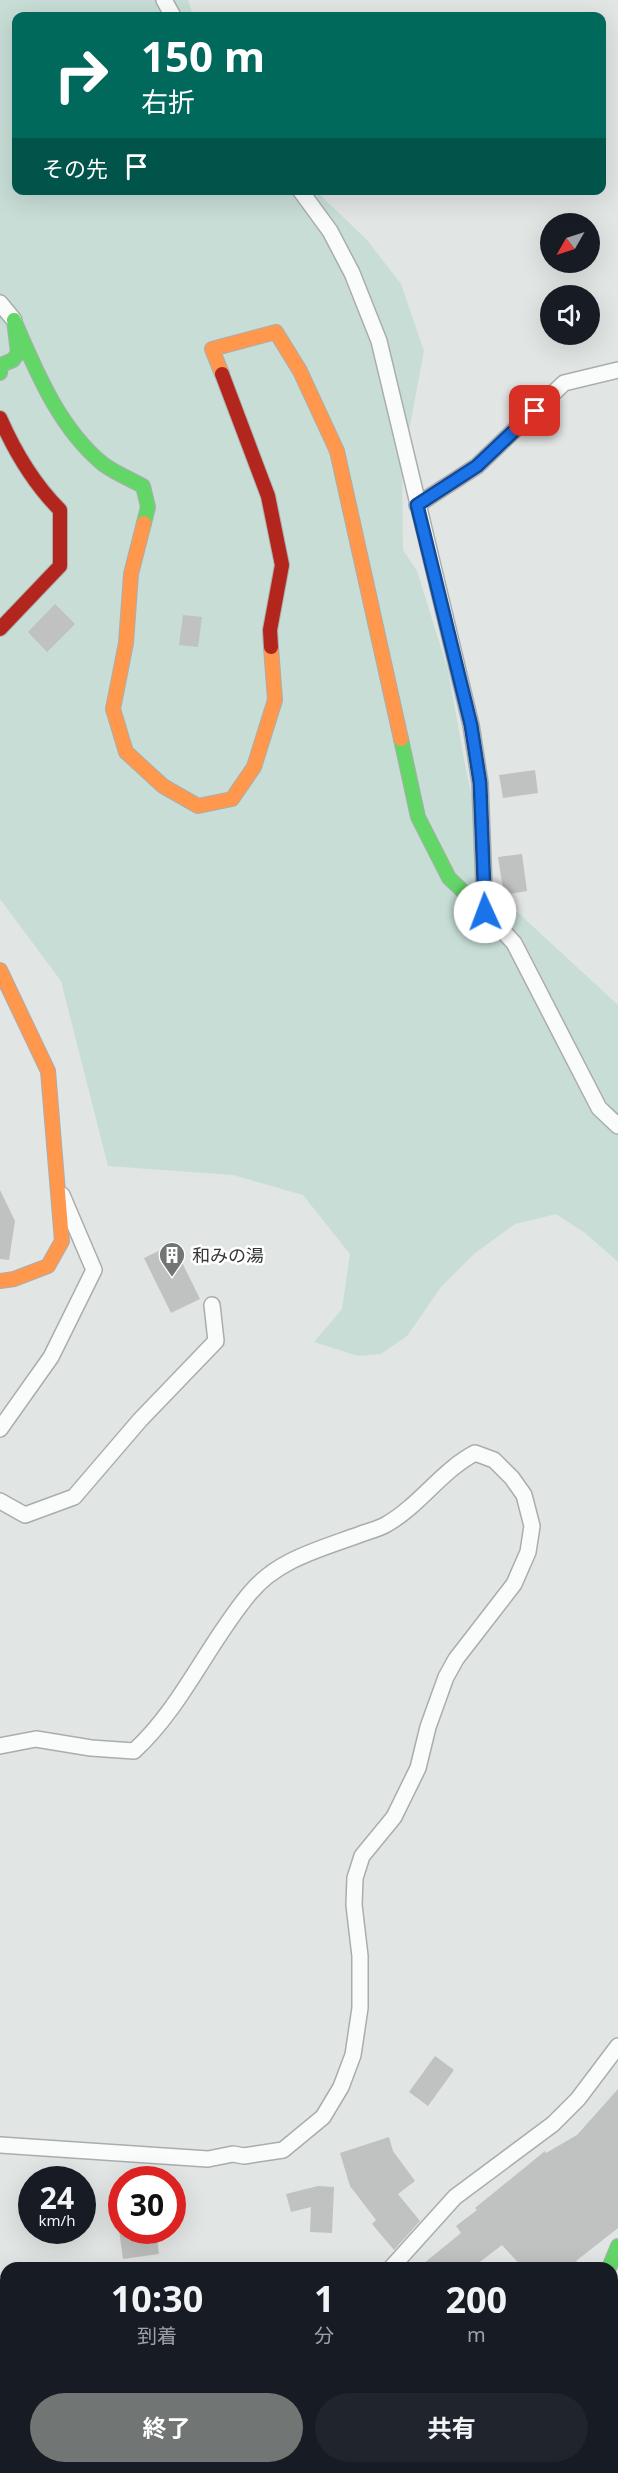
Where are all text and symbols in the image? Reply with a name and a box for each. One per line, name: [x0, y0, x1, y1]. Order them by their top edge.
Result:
text: 150 m: [141, 27, 265, 84]
icon: right: [42, 36, 120, 114]
text: 右折: [141, 83, 195, 120]
icon: arrive: [120, 150, 153, 183]
text: その先: [42, 153, 108, 183]
north arrow: [540, 213, 600, 273]
map controls: [540, 213, 600, 345]
button: sound: [540, 285, 600, 345]
pin: [509, 385, 560, 436]
icon: arrive: [518, 394, 551, 427]
position arrow: [453, 880, 517, 944]
building icon: 和みの湯: [157, 1240, 187, 1278]
place label: 和みの湯: [192, 1243, 264, 1267]
speed limit sign: 30: [108, 2166, 186, 2244]
text: 24: [40, 2177, 74, 2218]
text: km/h: [39, 2210, 75, 2230]
text: 10:30: [111, 2274, 203, 2323]
text: 1: [314, 2274, 335, 2323]
text: 200: [445, 2275, 507, 2324]
text: m: [467, 2321, 486, 2348]
text: 到着: [137, 2322, 177, 2349]
text: 分: [314, 2322, 334, 2349]
button: 終了: [30, 2393, 303, 2462]
button: 共有: [315, 2393, 588, 2462]

